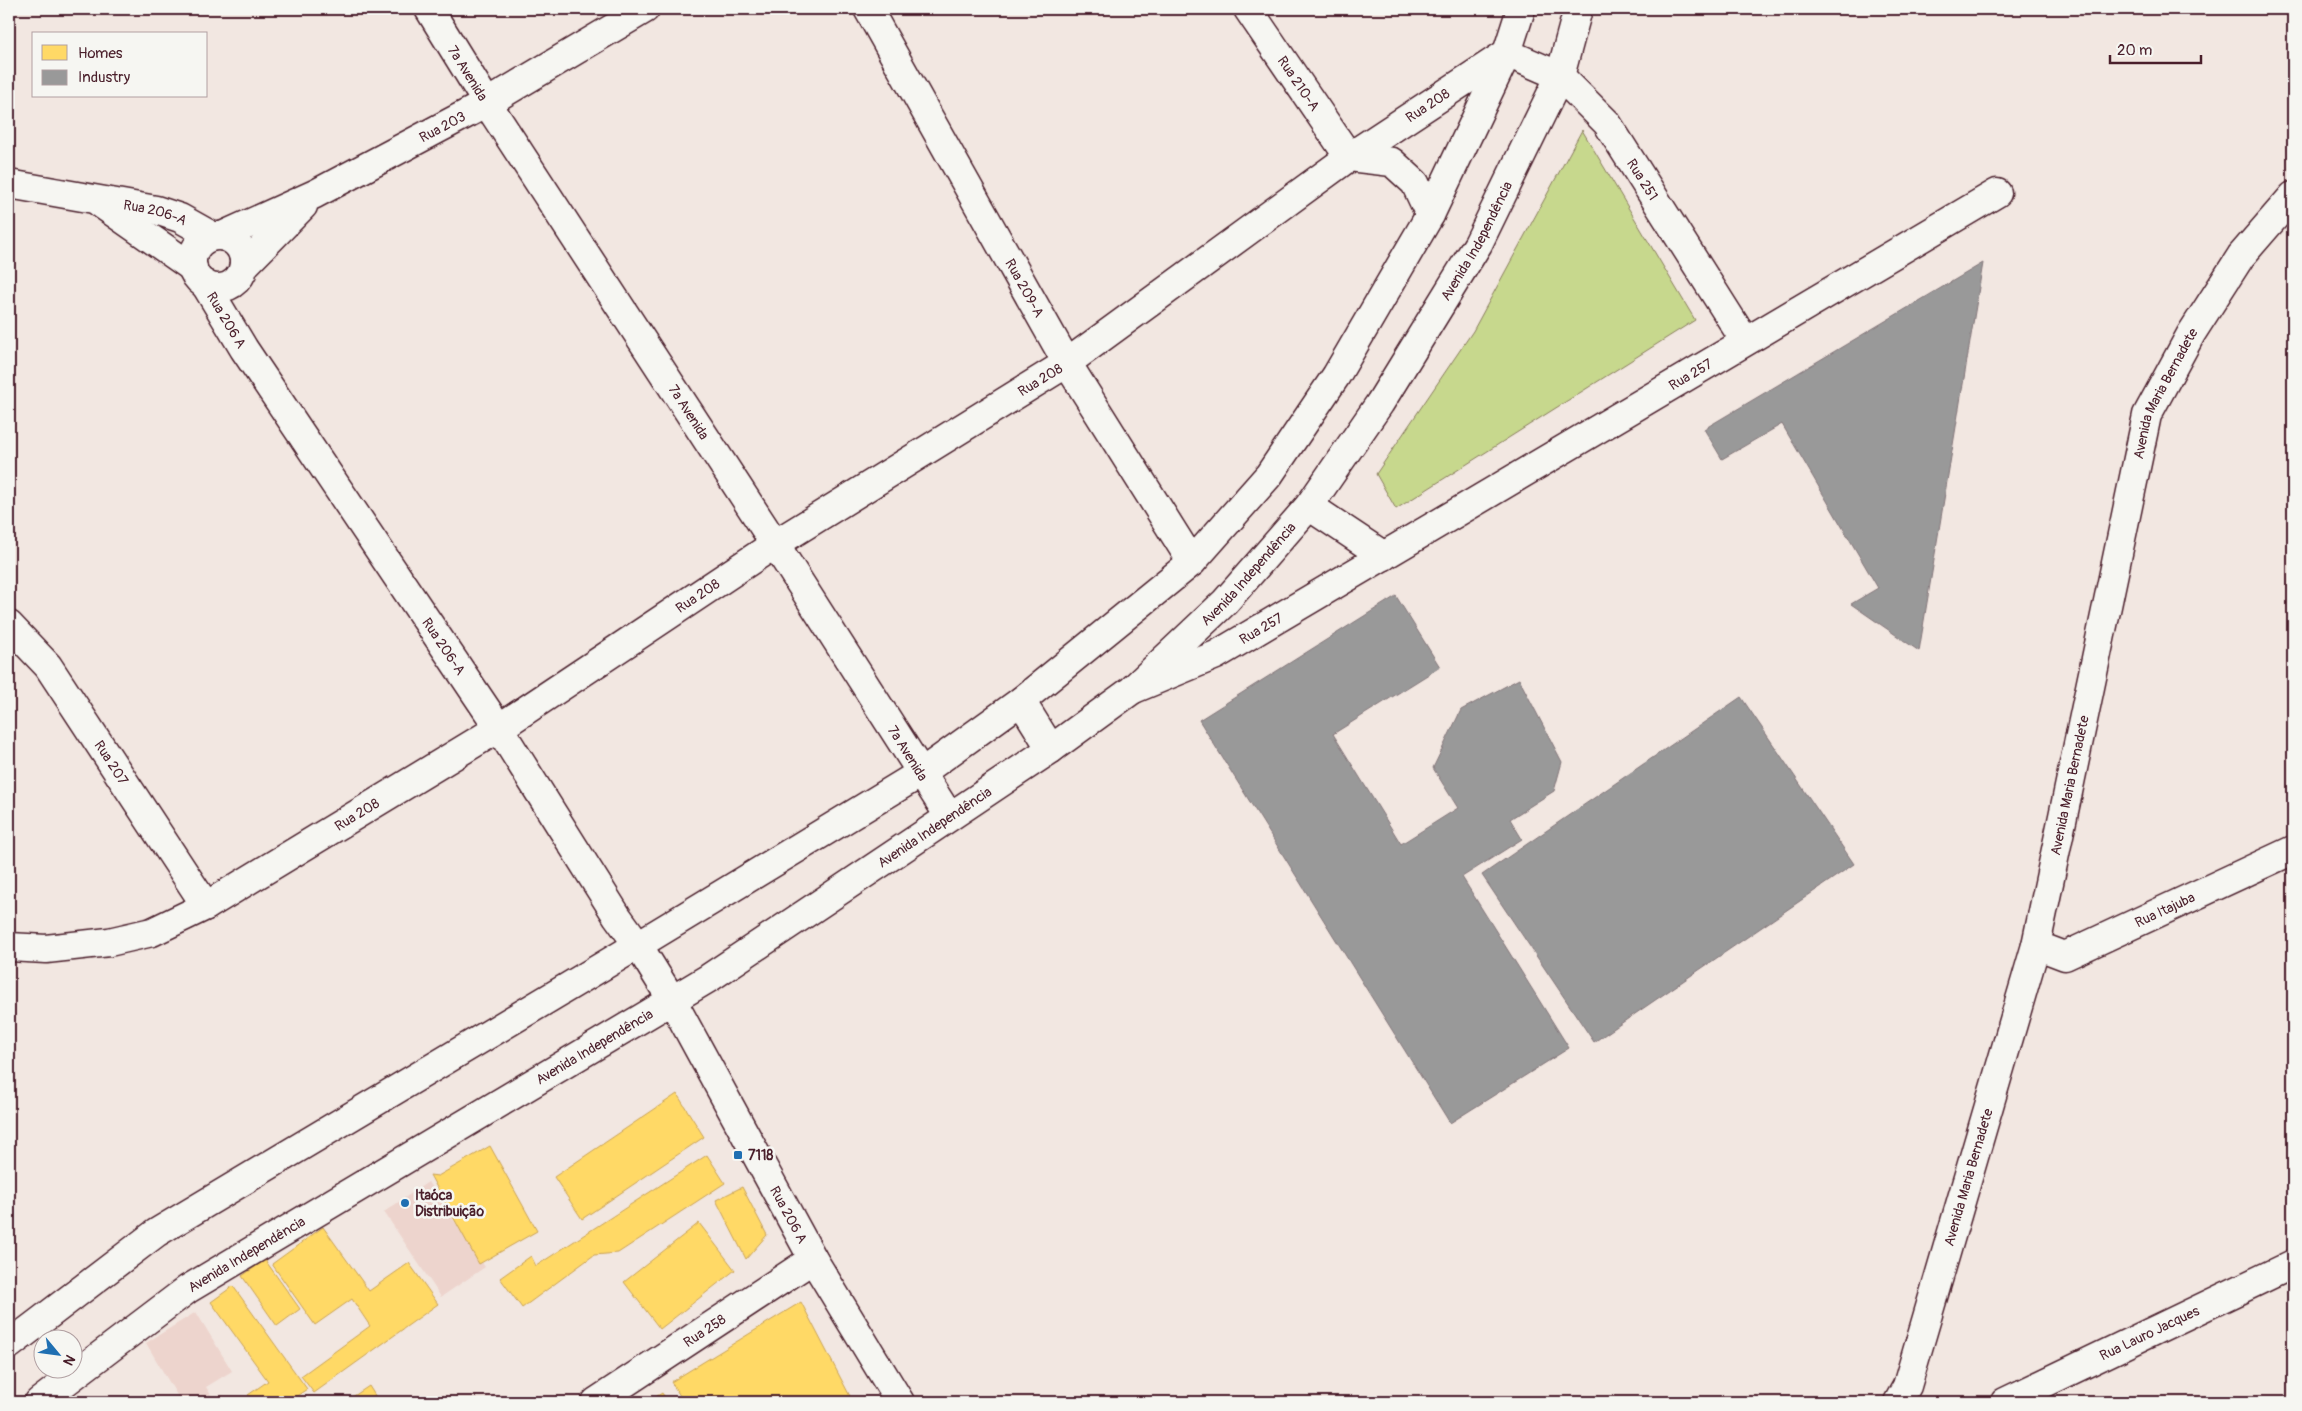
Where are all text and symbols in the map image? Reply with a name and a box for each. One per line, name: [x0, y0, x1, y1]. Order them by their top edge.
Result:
legend: [32, 32, 208, 98]
scale bar: [2110, 32, 2201, 64]
text: 20 m: [2117, 41, 2152, 60]
street label: 7ª Avenida: [444, 43, 491, 104]
text: Homes: [78, 44, 123, 63]
street label: Rua 210-A: [1274, 53, 1323, 114]
text: Industry: [78, 68, 131, 87]
street label: Rua 208: [1403, 85, 1453, 126]
street label: Rua 203: [416, 108, 469, 146]
street label: Rua 251: [1623, 156, 1662, 203]
street label: Avenida Independência: [1437, 179, 1516, 304]
street label: Rua 206-A: [122, 196, 190, 229]
street label: Rua 209-A: [1001, 256, 1048, 320]
street label: Rua 206 A: [203, 289, 250, 351]
street label: Avenida Maria Bernadete: [2130, 325, 2202, 460]
street label: Rua 257: [1666, 355, 1716, 394]
street label: Rua 208: [1015, 360, 1066, 400]
street label: 7ª Avenida: [665, 382, 713, 443]
street label: Avenida Independência: [1197, 519, 1300, 629]
street label: Rua 208: [673, 575, 723, 617]
street label: Rua 257: [1236, 609, 1287, 648]
street label: Rua 206-A: [418, 615, 469, 678]
street label: Avenida Maria Bernadete: [2047, 714, 2093, 857]
street label: 7ª Avenida: [884, 723, 931, 784]
street label: Rua 207: [90, 737, 132, 789]
street label: Avenida Independência: [874, 783, 995, 872]
street label: Rua 208: [332, 795, 383, 835]
street label: Rua Itajuba: [2132, 889, 2198, 931]
street label: Avenida Independência: [533, 1005, 656, 1088]
street label: Avenida Maria Bernadete: [1940, 1106, 1997, 1248]
place label: 7118: [748, 1147, 773, 1164]
marker: 7118: [732, 1149, 744, 1161]
street label: Rua 206 A: [766, 1183, 811, 1246]
place label: Itaóca Distribuição: [415, 1187, 485, 1220]
marker: Itaóca Distribuição: [399, 1197, 411, 1209]
street label: Avenida Independência: [185, 1213, 308, 1296]
street label: Rua Lauro Jacques: [2097, 1302, 2203, 1364]
street label: Rua 258: [680, 1311, 729, 1351]
north arrow: [32, 1328, 82, 1378]
text: N: [59, 1352, 79, 1368]

